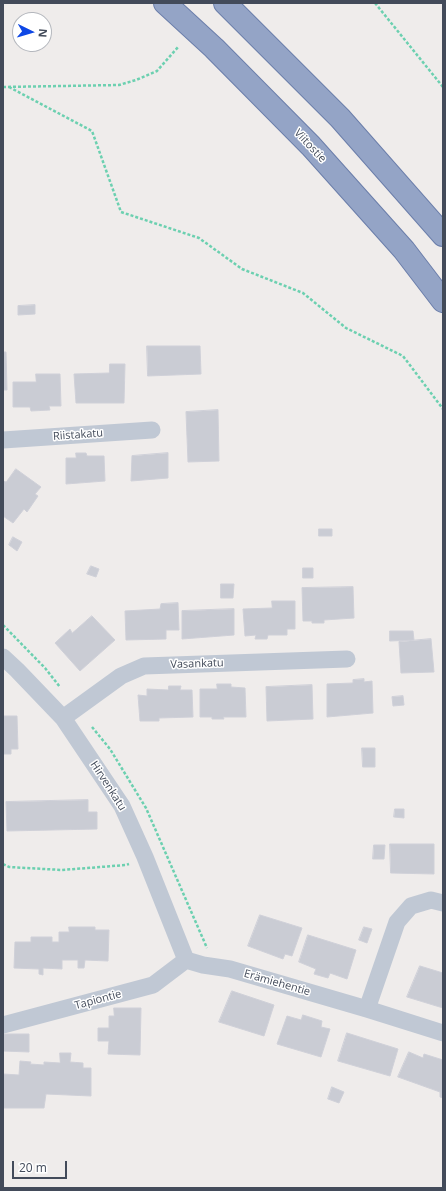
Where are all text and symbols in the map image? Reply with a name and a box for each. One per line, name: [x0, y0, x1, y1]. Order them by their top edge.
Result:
north arrow: [12, 12, 52, 52]
text: N: [36, 28, 51, 38]
street label: Viitostie: [291, 127, 329, 165]
street label: Riistakatu: [53, 427, 103, 443]
street label: Vasankatu: [170, 656, 224, 672]
street label: Hirvenkatu: [87, 759, 129, 813]
street label: Erämiehentie: [242, 967, 312, 999]
street label: Tapiontie: [73, 987, 123, 1013]
scale bar: [14, 1153, 69, 1179]
text: 20 m: [19, 1159, 47, 1176]

